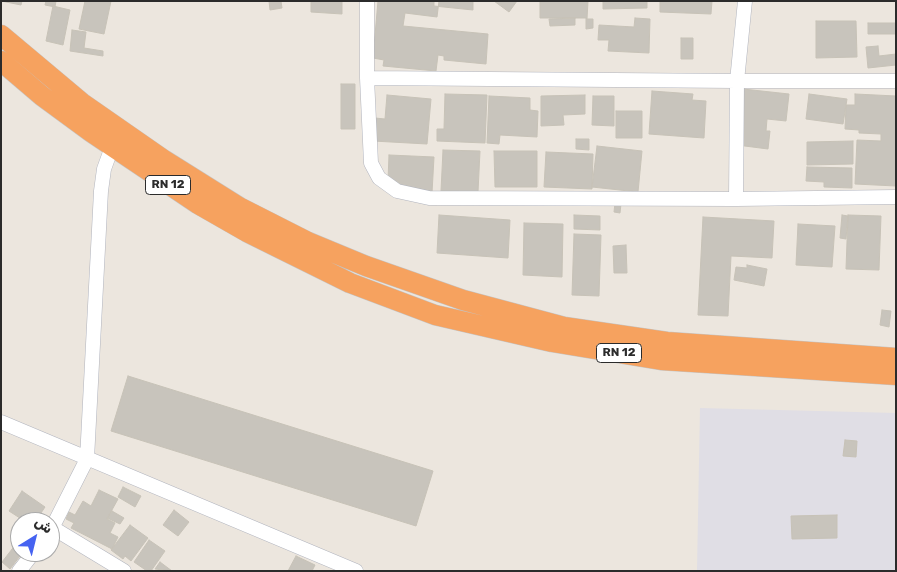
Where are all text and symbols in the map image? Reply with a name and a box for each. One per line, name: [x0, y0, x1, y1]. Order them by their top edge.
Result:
road number: RN 12: [146, 176, 190, 194]
road number: RN 12: [596, 343, 642, 362]
north arrow: [10, 512, 60, 562]
text: ش: [31, 513, 56, 537]

